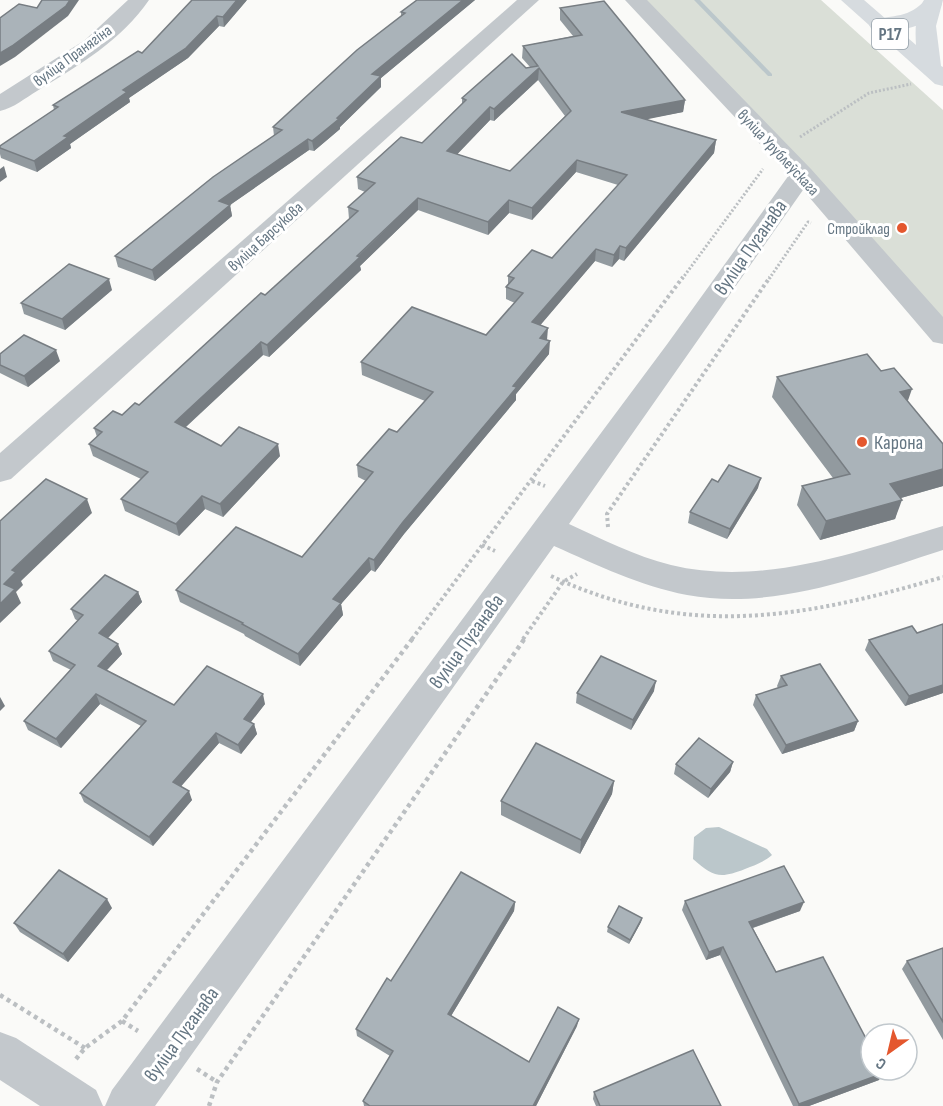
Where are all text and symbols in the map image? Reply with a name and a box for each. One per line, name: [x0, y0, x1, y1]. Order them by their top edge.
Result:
road number: Р17: [872, 19, 908, 49]
street label: вуліца Пранягіна: [30, 21, 116, 91]
street label: вуліца Урублеўскага: [733, 106, 823, 200]
street label: вуліца Пуганава: [709, 195, 792, 300]
street label: вуліца Барсукова: [225, 199, 307, 276]
place label: Стройклад: [827, 220, 890, 239]
marker: Стройклад: [895, 221, 909, 235]
place label: Карона: [874, 431, 923, 455]
marker: Карона: [855, 435, 869, 449]
street label: вуліца Пуганава: [425, 590, 509, 693]
street label: вуліца Пуганава: [140, 983, 224, 1086]
north arrow: [859, 1022, 919, 1082]
text: С: [873, 1053, 890, 1073]

